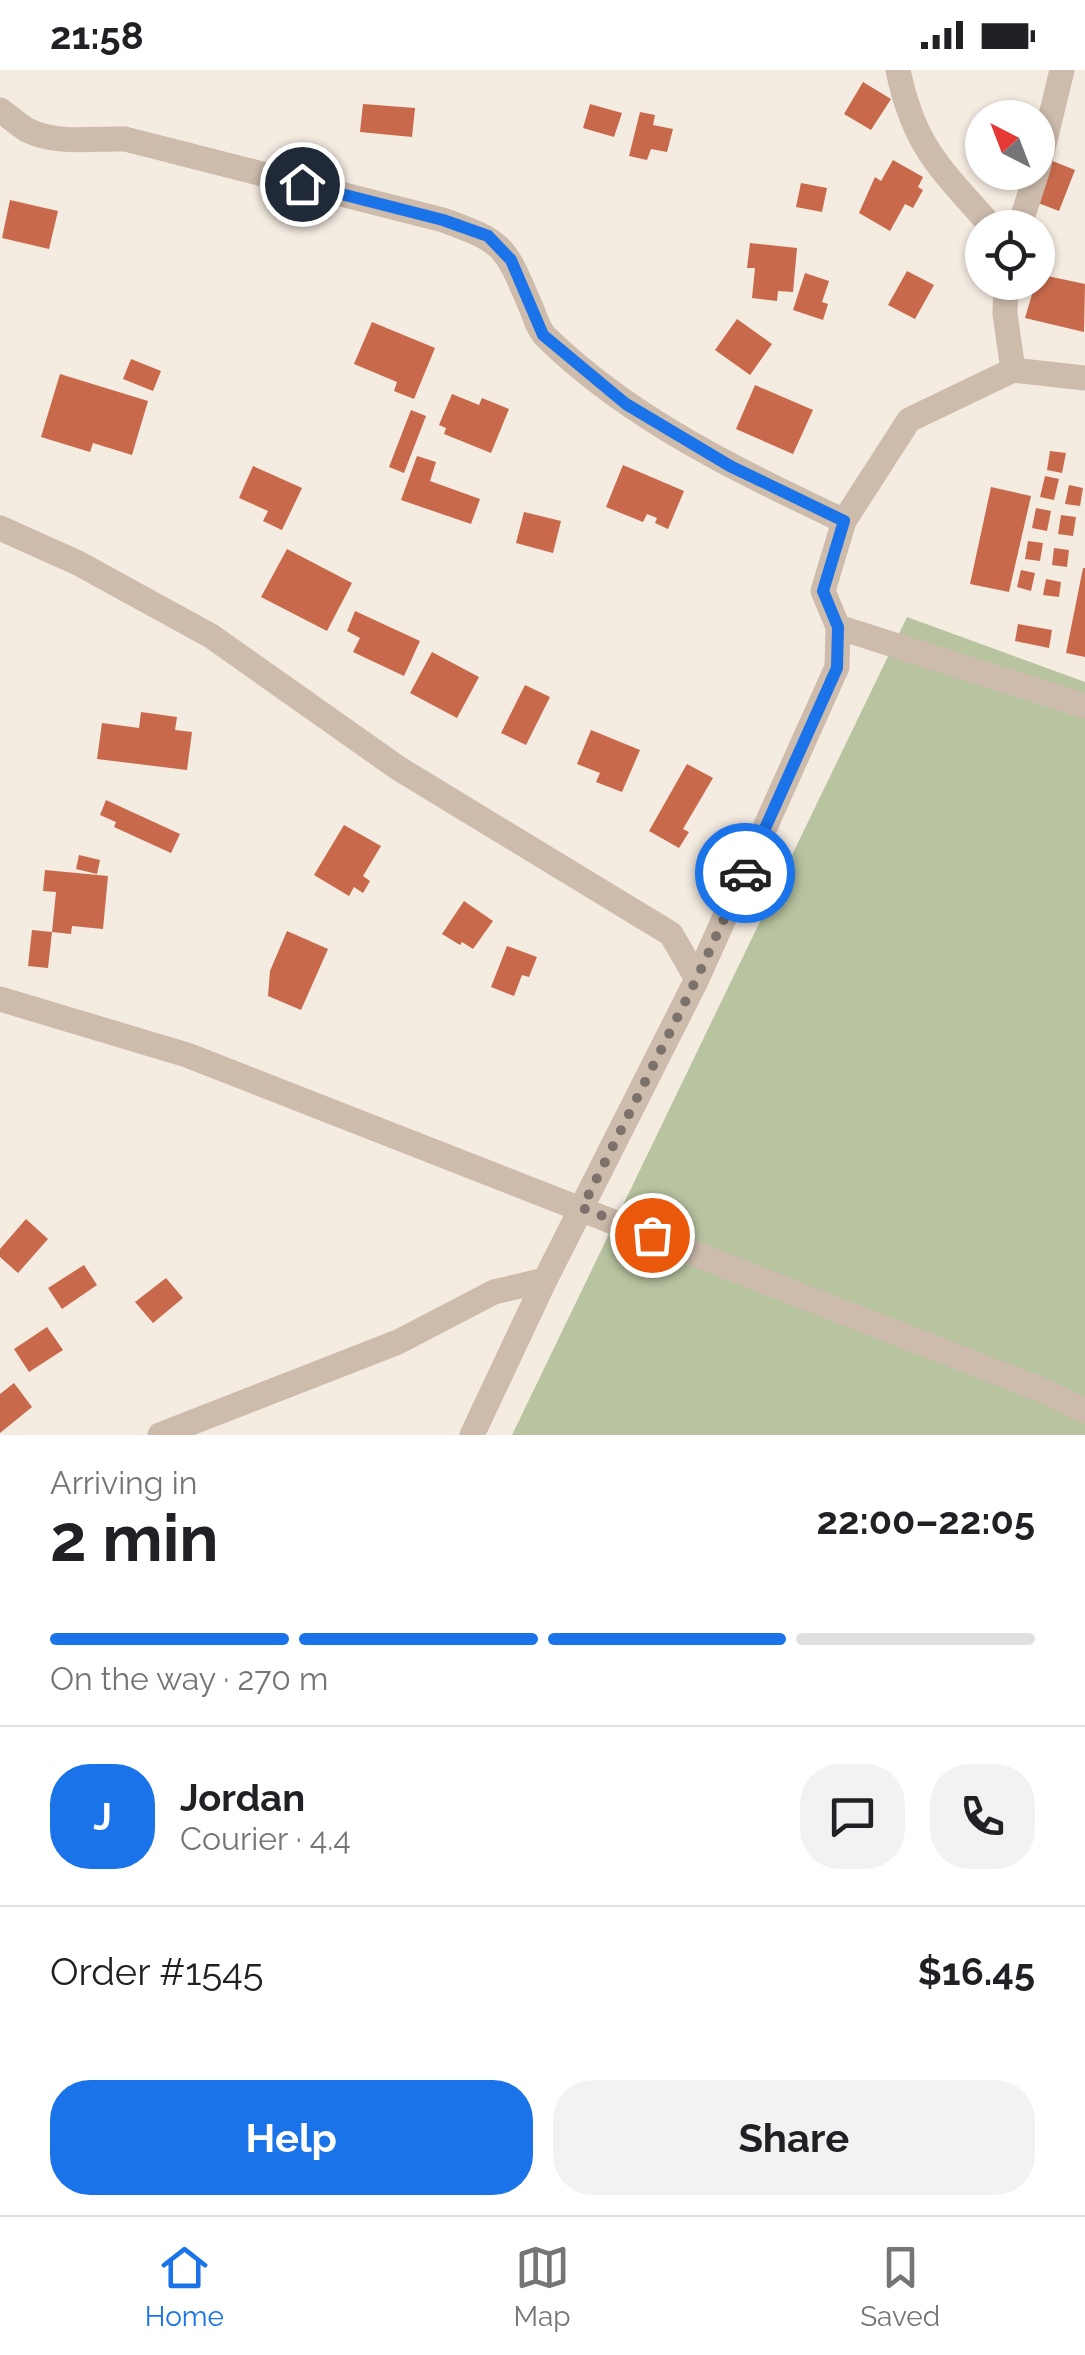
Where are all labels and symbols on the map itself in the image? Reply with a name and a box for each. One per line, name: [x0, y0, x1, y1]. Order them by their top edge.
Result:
north arrow: [965, 100, 1055, 190]
pin: [260, 142, 345, 227]
courier: [695, 823, 795, 923]
pin: [610, 1193, 695, 1278]

